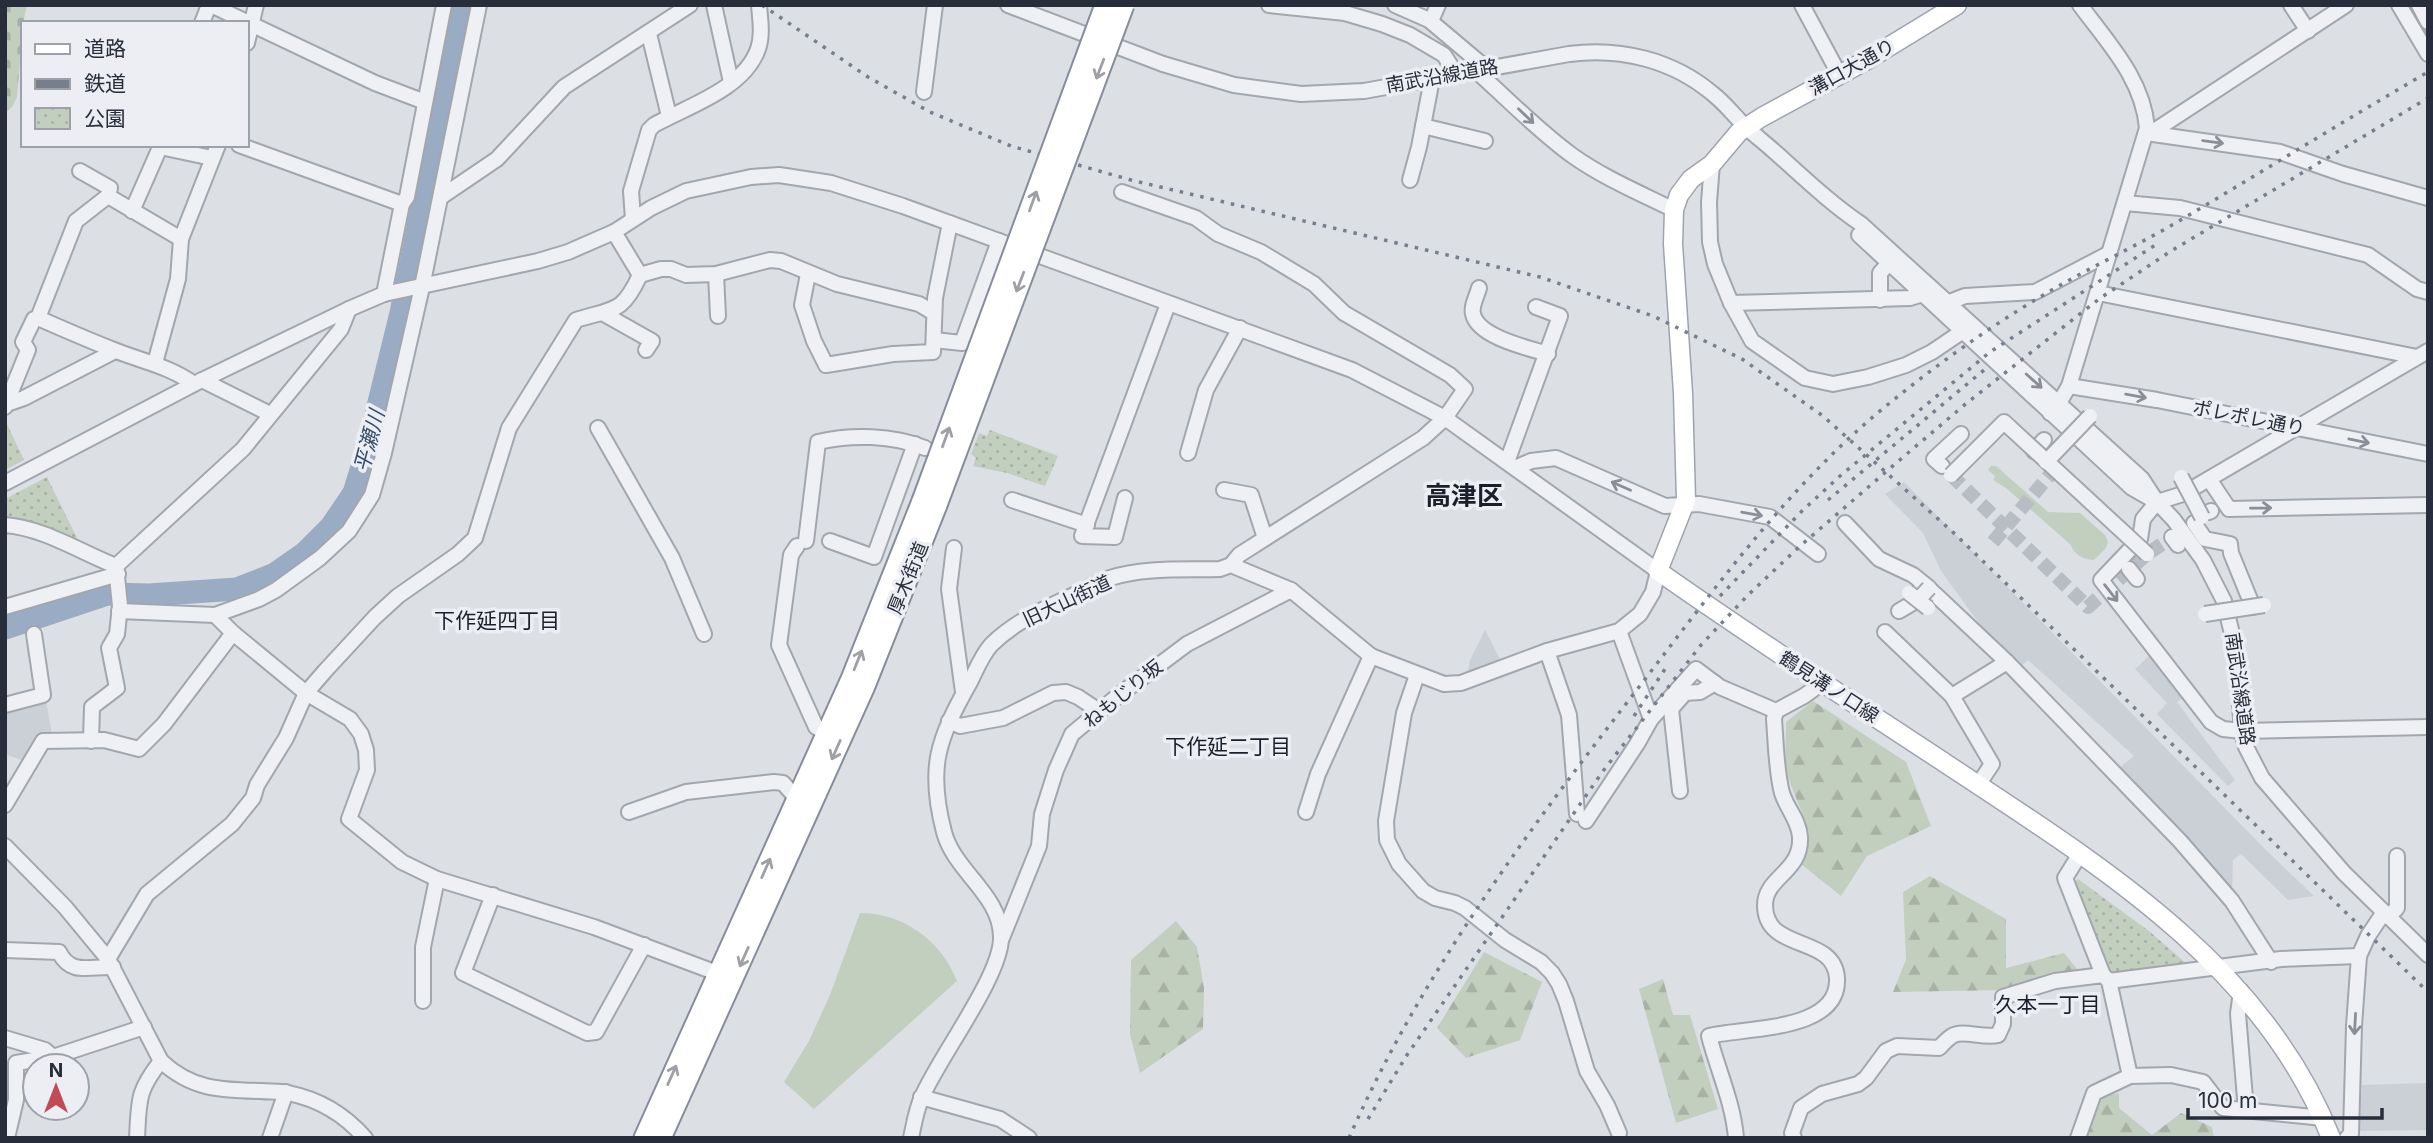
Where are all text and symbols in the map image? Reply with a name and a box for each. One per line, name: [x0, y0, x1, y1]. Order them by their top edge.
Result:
legend: [21, 21, 248, 147]
street label: 溝口大通り: [1805, 34, 1899, 100]
text: 道路: [84, 36, 126, 61]
street label: 南武沿線道路: [1384, 55, 1500, 97]
one-way arrow: [1093, 58, 1105, 80]
text: 鉄道: [84, 71, 126, 96]
text: 公園: [84, 106, 126, 131]
one-way arrow: [1517, 108, 1534, 125]
one-way arrow: [2201, 136, 2224, 149]
one-way arrow: [1028, 190, 1040, 212]
one-way arrow: [1013, 271, 1026, 293]
one-way arrow: [2025, 372, 2042, 389]
one-way arrow: [2124, 390, 2147, 404]
street label: ポレポレ通り: [2191, 396, 2307, 440]
water label: 平瀬川: [349, 405, 390, 475]
one-way arrow: [941, 427, 953, 449]
one-way arrow: [2347, 434, 2370, 448]
one-way arrow: [1611, 479, 1632, 492]
district label: 高津区: [1425, 480, 1503, 511]
one-way arrow: [2249, 502, 2272, 515]
one-way arrow: [1740, 508, 1763, 521]
street label: 厚木街道: [883, 538, 933, 618]
street label: 旧大山街道: [1019, 570, 1115, 632]
one-way arrow: [2103, 583, 2118, 602]
district label: 下作延四丁目: [434, 608, 560, 633]
street label: 南武沿線道路: [2221, 631, 2259, 747]
street label: 鶴見溝ノ口線: [1775, 646, 1883, 728]
one-way arrow: [853, 650, 866, 672]
street label: ねもじり坂: [1079, 655, 1167, 733]
district label: 下作延二丁目: [1165, 734, 1291, 759]
one-way arrow: [829, 739, 842, 760]
one-way arrow: [760, 858, 773, 879]
one-way arrow: [737, 946, 750, 968]
district label: 久本一丁目: [1996, 992, 2101, 1017]
one-way arrow: [2348, 1012, 2361, 1035]
north arrow: [21, 1052, 91, 1122]
text: N: [49, 1059, 63, 1082]
one-way arrow: [666, 1065, 679, 1087]
scale bar: [2188, 1076, 2382, 1120]
text: 100 m: [2198, 1088, 2257, 1113]

